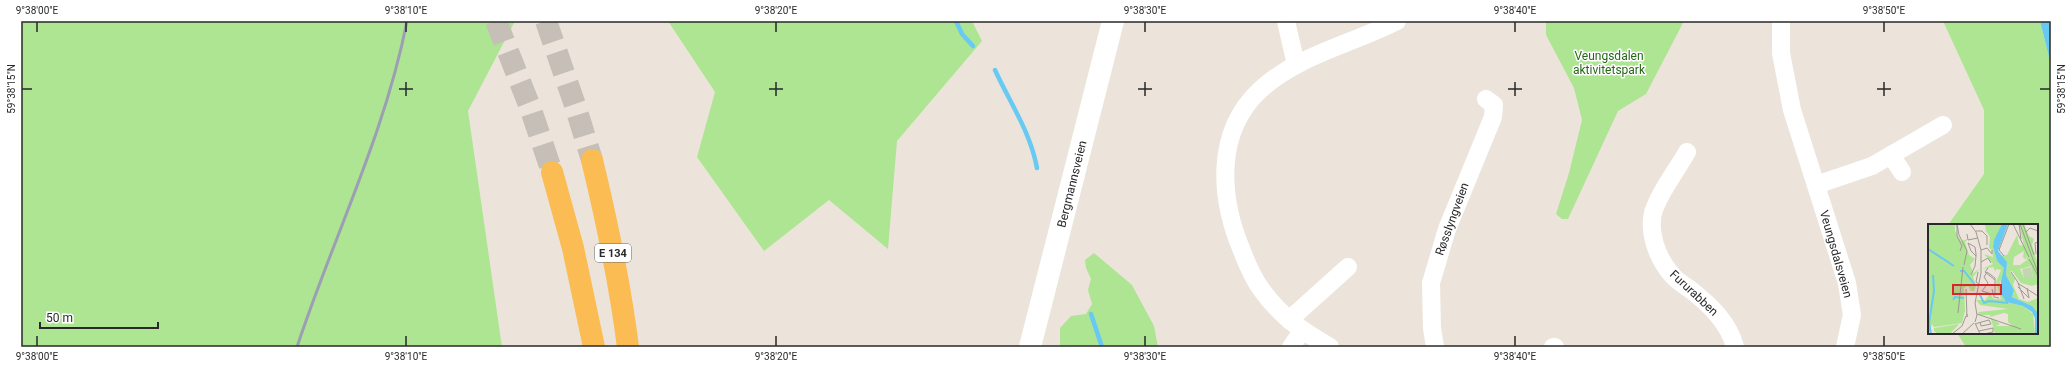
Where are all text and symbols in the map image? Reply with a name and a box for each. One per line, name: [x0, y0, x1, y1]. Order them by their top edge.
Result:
text: 9°38'00"E: [16, 5, 59, 16]
text: 9°38'10"E: [385, 5, 428, 16]
text: 9°38'20"E: [755, 5, 798, 16]
text: 9°38'30"E: [1124, 5, 1167, 16]
text: 9°38'40"E: [1494, 5, 1537, 16]
text: 9°38'50"E: [1863, 5, 1906, 16]
park label: Veungsdalen aktivitetspark: [1573, 49, 1646, 77]
text: 59°38'15"N: [6, 64, 17, 114]
text: 59°38'15"N: [2056, 64, 2067, 114]
street label: Bergmannsveien: [1054, 139, 1090, 229]
street label: Røsslyngveien: [1432, 181, 1472, 257]
street label: Veungsdalsveien: [1817, 209, 1855, 299]
inset map: [1928, 224, 2038, 334]
road number: E 134: [595, 244, 631, 262]
street label: Fururabben: [1667, 267, 1721, 319]
scale bar: [40, 304, 158, 330]
text: 50 m: [46, 311, 73, 325]
text: 9°38'00"E: [16, 351, 59, 362]
text: 9°38'10"E: [385, 351, 428, 362]
text: 9°38'20"E: [755, 351, 798, 362]
text: 9°38'30"E: [1124, 351, 1167, 362]
text: 9°38'40"E: [1494, 351, 1537, 362]
text: 9°38'50"E: [1863, 351, 1906, 362]

